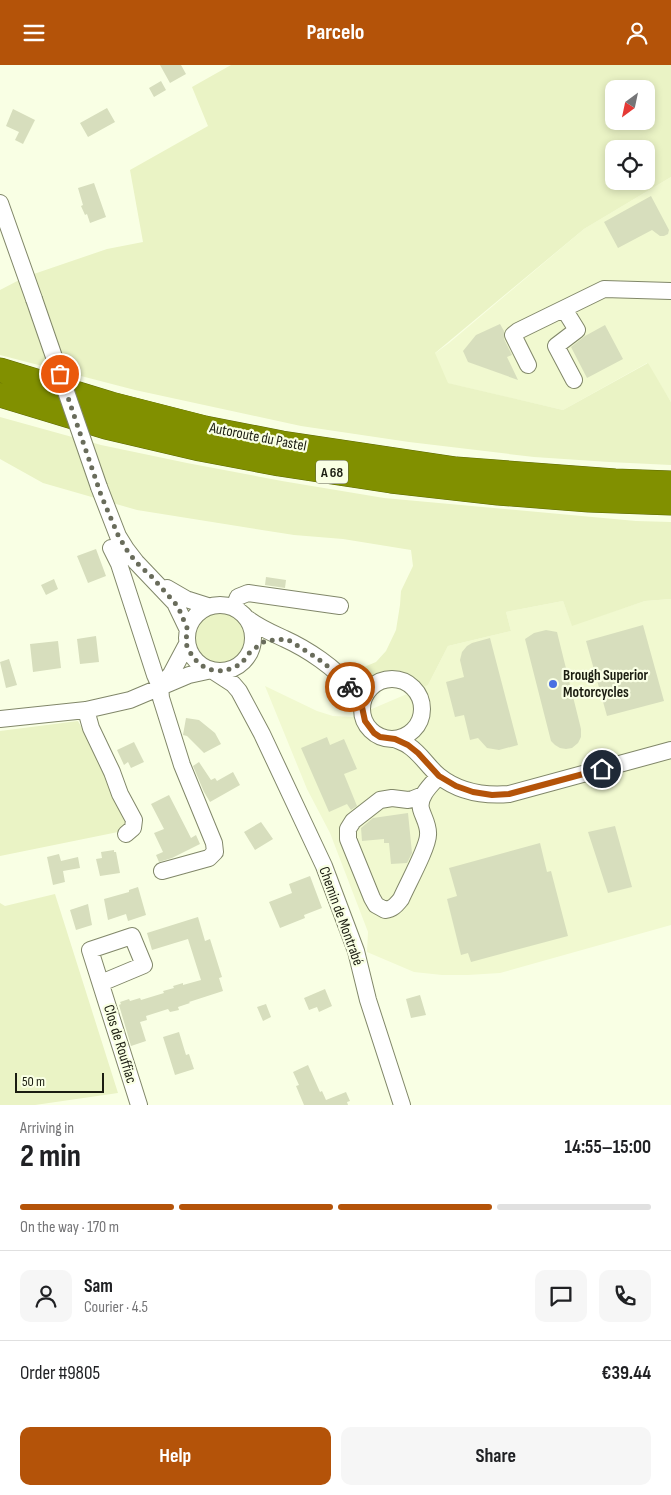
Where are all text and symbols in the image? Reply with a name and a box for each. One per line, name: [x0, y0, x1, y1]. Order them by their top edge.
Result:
icon: menu: [20, 19, 48, 47]
text: Parcelo: [307, 19, 364, 46]
icon: person: [623, 19, 651, 47]
north arrow: [605, 80, 655, 130]
map controls: [605, 80, 655, 190]
button: locate: [605, 140, 655, 190]
pin: [39, 353, 81, 395]
icon: bag: [46, 360, 74, 388]
street label: Autoroute du Pastel: [207, 418, 308, 456]
road number: A 68: [316, 461, 348, 483]
courier: [325, 662, 375, 712]
place label: Brough Superior Motorcycles: [563, 666, 648, 702]
icon: bike: [336, 673, 364, 701]
marker: Brough Superior Motorcycles: [547, 678, 559, 690]
pin: [581, 748, 623, 790]
icon: home: [588, 755, 616, 783]
street label: Chemin de Montrabé: [314, 864, 368, 968]
street label: Clos de Rouffiac: [99, 1002, 141, 1086]
scale bar: [15, 1070, 104, 1093]
text: 50 m: [22, 1073, 45, 1090]
text: Arriving in: [20, 1119, 74, 1138]
text: 14:55–15:00: [564, 1136, 651, 1159]
text: 2 min: [20, 1137, 81, 1176]
text: On the way · 170 m: [20, 1218, 119, 1237]
button: person: [20, 1270, 72, 1322]
button: chat: [535, 1270, 587, 1322]
button: phone: [599, 1270, 651, 1322]
text: Sam: [84, 1275, 113, 1298]
text: Courier · 4.5: [84, 1298, 148, 1317]
text: Order #9805: [20, 1362, 100, 1385]
text: €39.44: [602, 1362, 651, 1385]
button: Help: [20, 1427, 331, 1485]
button: Share: [341, 1427, 651, 1485]

